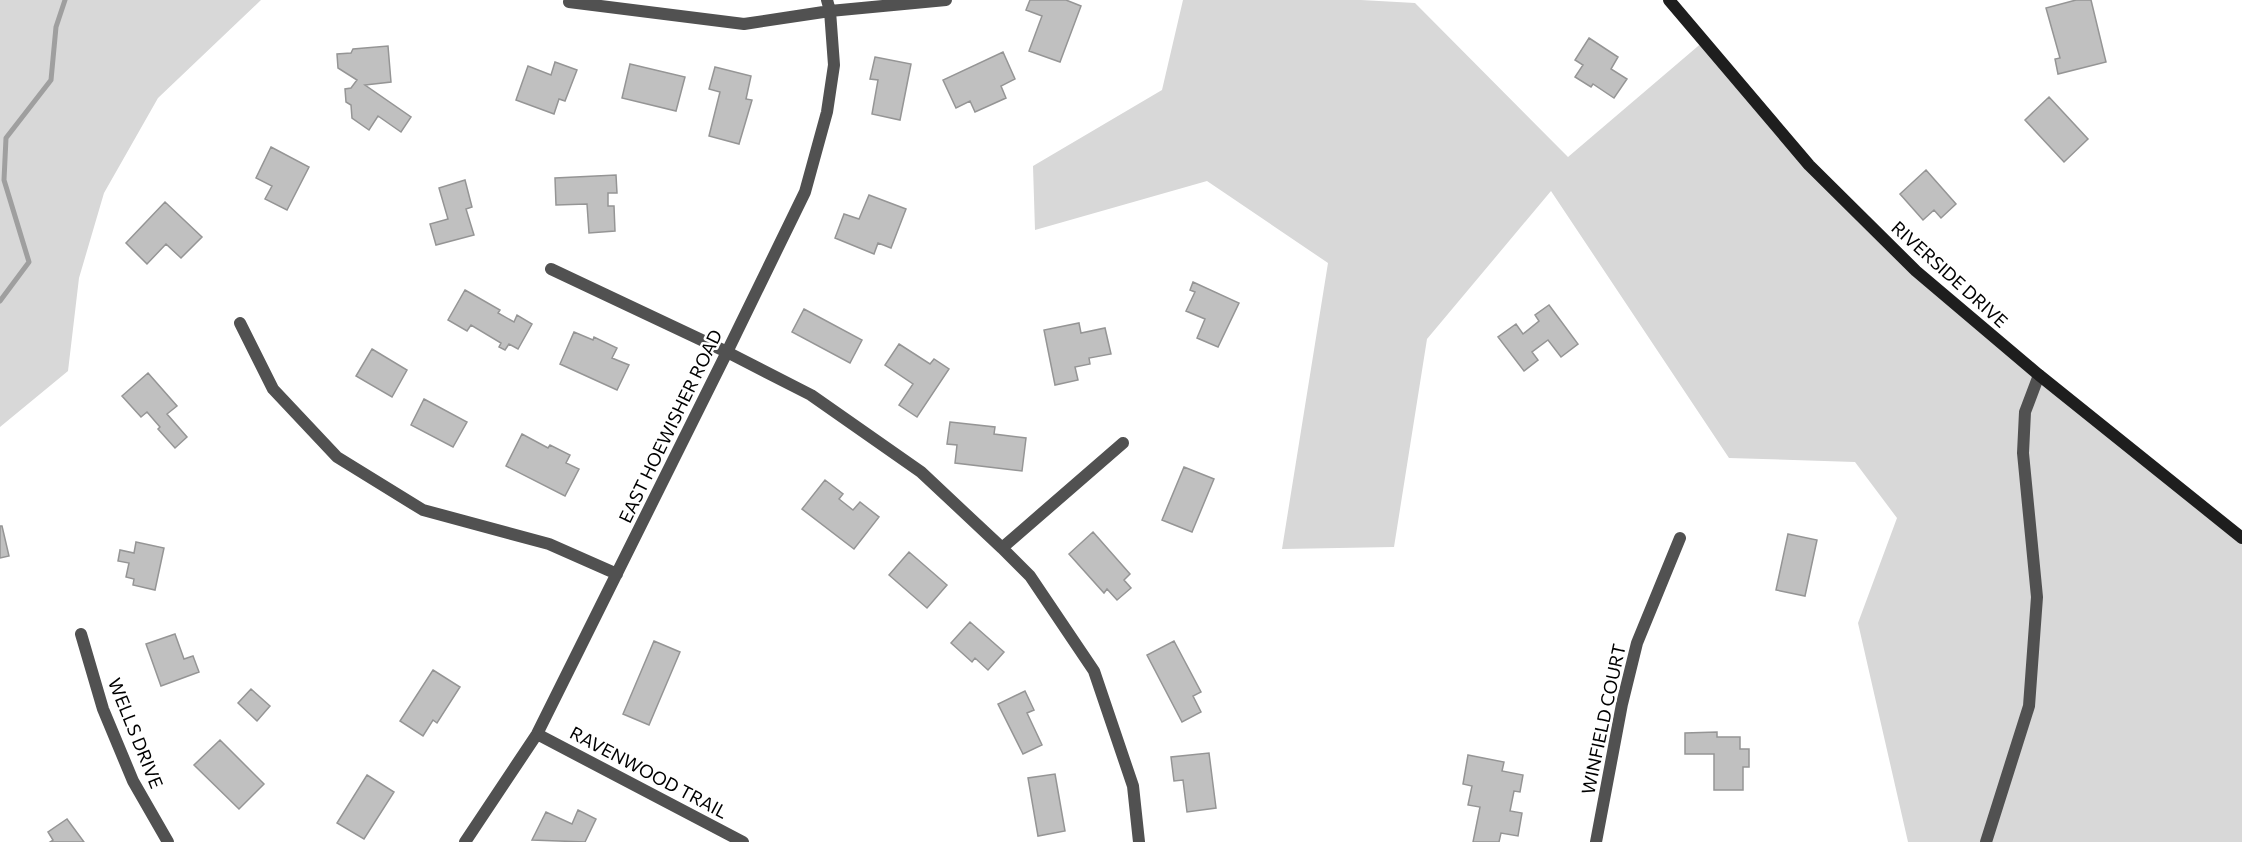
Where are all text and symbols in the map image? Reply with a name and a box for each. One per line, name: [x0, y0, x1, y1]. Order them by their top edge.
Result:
street label: RIVERSIDE DRIVE: [1887, 216, 2013, 332]
street label: EAST HOEWISHER ROAD: [614, 326, 726, 526]
street label: WINFIELD COURT: [1576, 642, 1630, 796]
street label: WELLS DRIVE: [104, 675, 168, 791]
street label: RAVENWOOD TRAIL: [566, 721, 732, 823]

